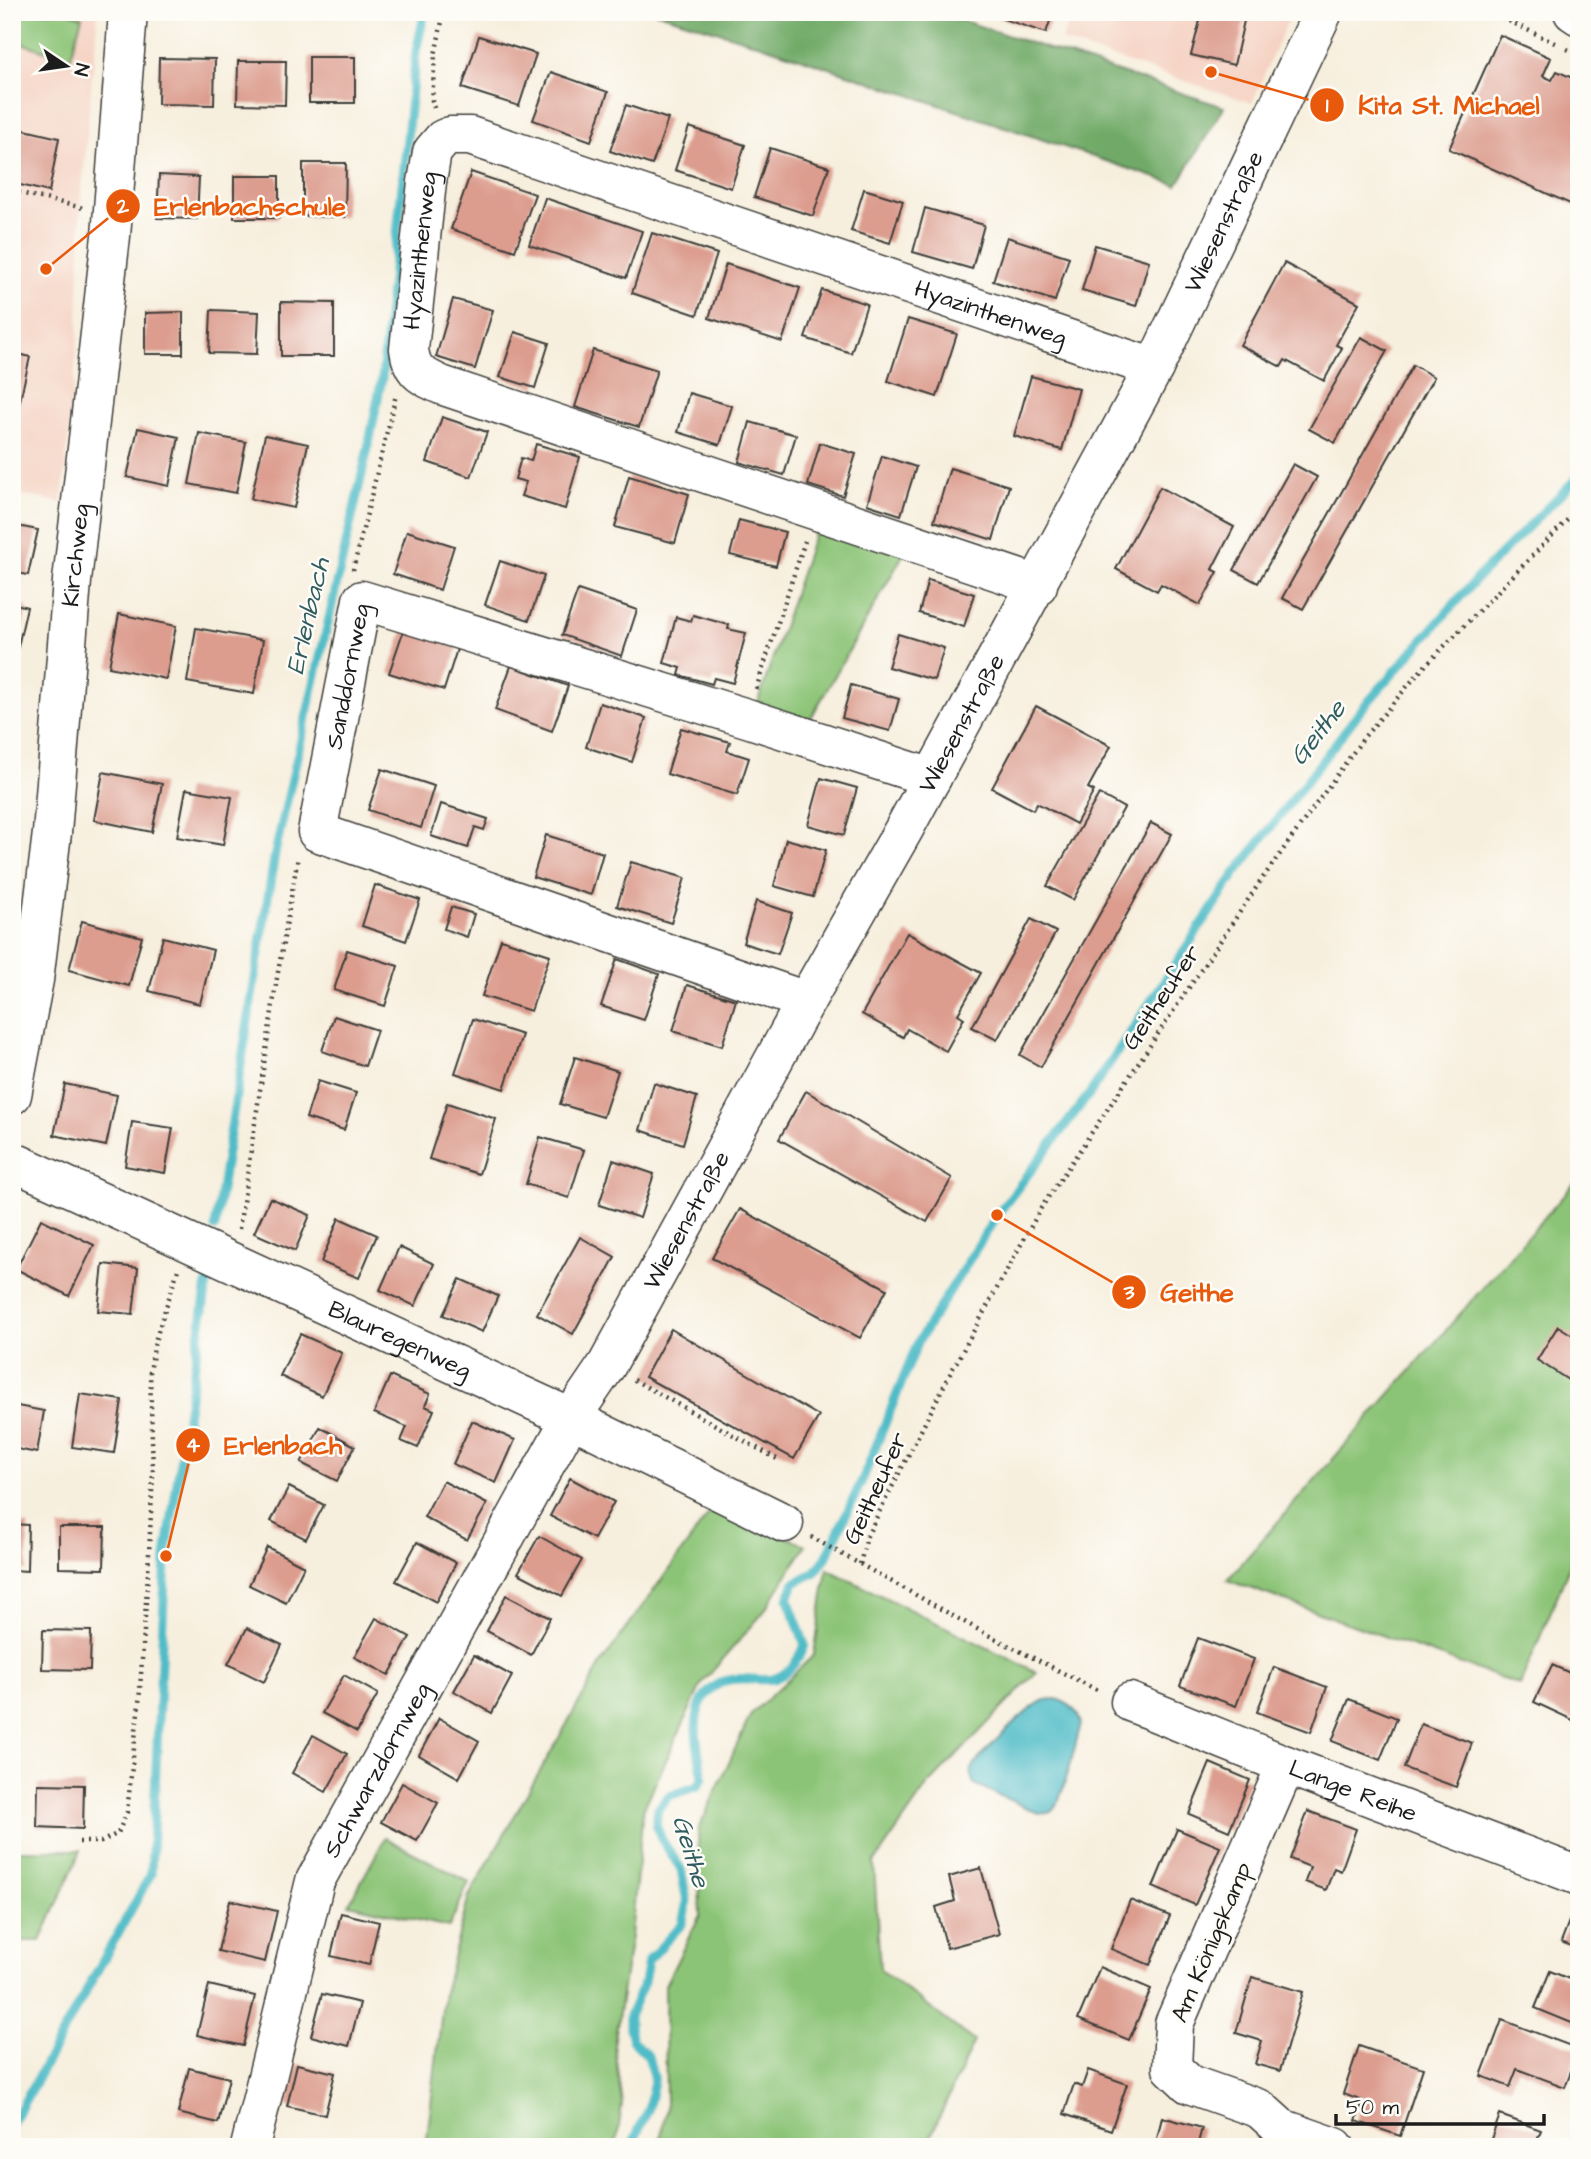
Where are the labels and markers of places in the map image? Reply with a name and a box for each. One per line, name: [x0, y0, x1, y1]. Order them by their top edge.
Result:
callout: Kita St. Michael: [1309, 81, 1554, 128]
callout: Erlenbachschule: [106, 182, 360, 229]
callout: Geithe: [1111, 1268, 1247, 1315]
callout: Erlenbach: [175, 1421, 356, 1468]

